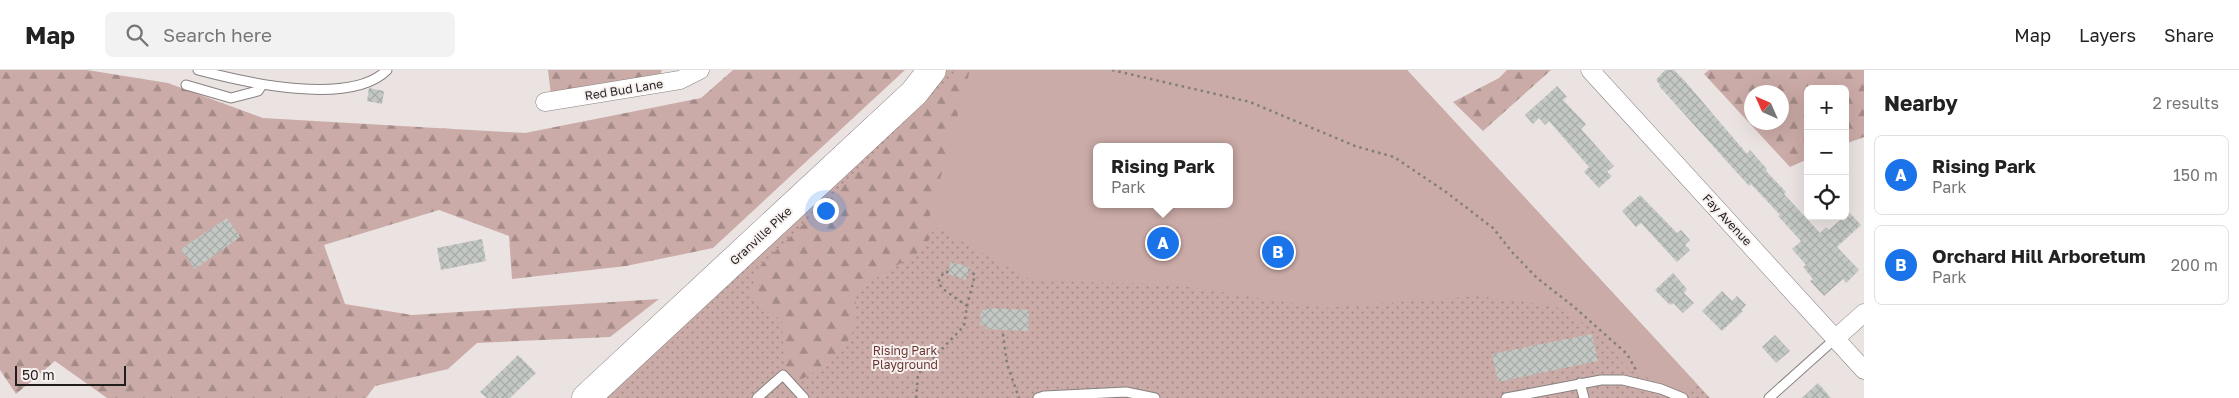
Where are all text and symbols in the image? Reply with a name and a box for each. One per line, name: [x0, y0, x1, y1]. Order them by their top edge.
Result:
search box: [105, 12, 455, 57]
text: Map: [25, 20, 75, 49]
icon: search: [123, 21, 151, 49]
text: Search here: [163, 23, 272, 46]
text: Map: [2014, 24, 2051, 46]
text: Layers: [2079, 24, 2136, 46]
text: Share: [2164, 24, 2214, 46]
street label: Red Bud Lane: [584, 76, 664, 103]
north arrow: [1744, 85, 1789, 130]
map controls: [1804, 85, 1849, 220]
button: +: [1804, 85, 1849, 130]
text: Nearby: [1884, 90, 1958, 116]
text: 2 results: [2153, 93, 2219, 113]
button: −: [1804, 130, 1849, 175]
popup: [1093, 143, 1233, 208]
text: Rising Park: [1111, 154, 1215, 177]
text: Rising Park: [1932, 154, 2036, 177]
text: A: [1895, 165, 1907, 185]
text: 150 m: [2173, 165, 2218, 185]
button: locate: [1804, 175, 1849, 220]
text: Park: [1111, 177, 1146, 197]
text: Park: [1932, 177, 1967, 197]
street label: Fay Avenue: [1700, 191, 1755, 249]
your location: [813, 198, 839, 224]
street label: Granville Pike: [727, 203, 795, 268]
pin: A: [1147, 224, 1179, 262]
pin: B: [1262, 233, 1294, 271]
text: Orchard Hill Arboretum: [1932, 244, 2146, 267]
text: B: [1895, 255, 1907, 275]
text: 200 m: [2171, 255, 2218, 275]
text: Park: [1932, 267, 1967, 287]
park label: Rising Park Playground: [872, 343, 938, 372]
scale bar: [15, 363, 126, 386]
text: 50 m: [22, 366, 55, 383]

